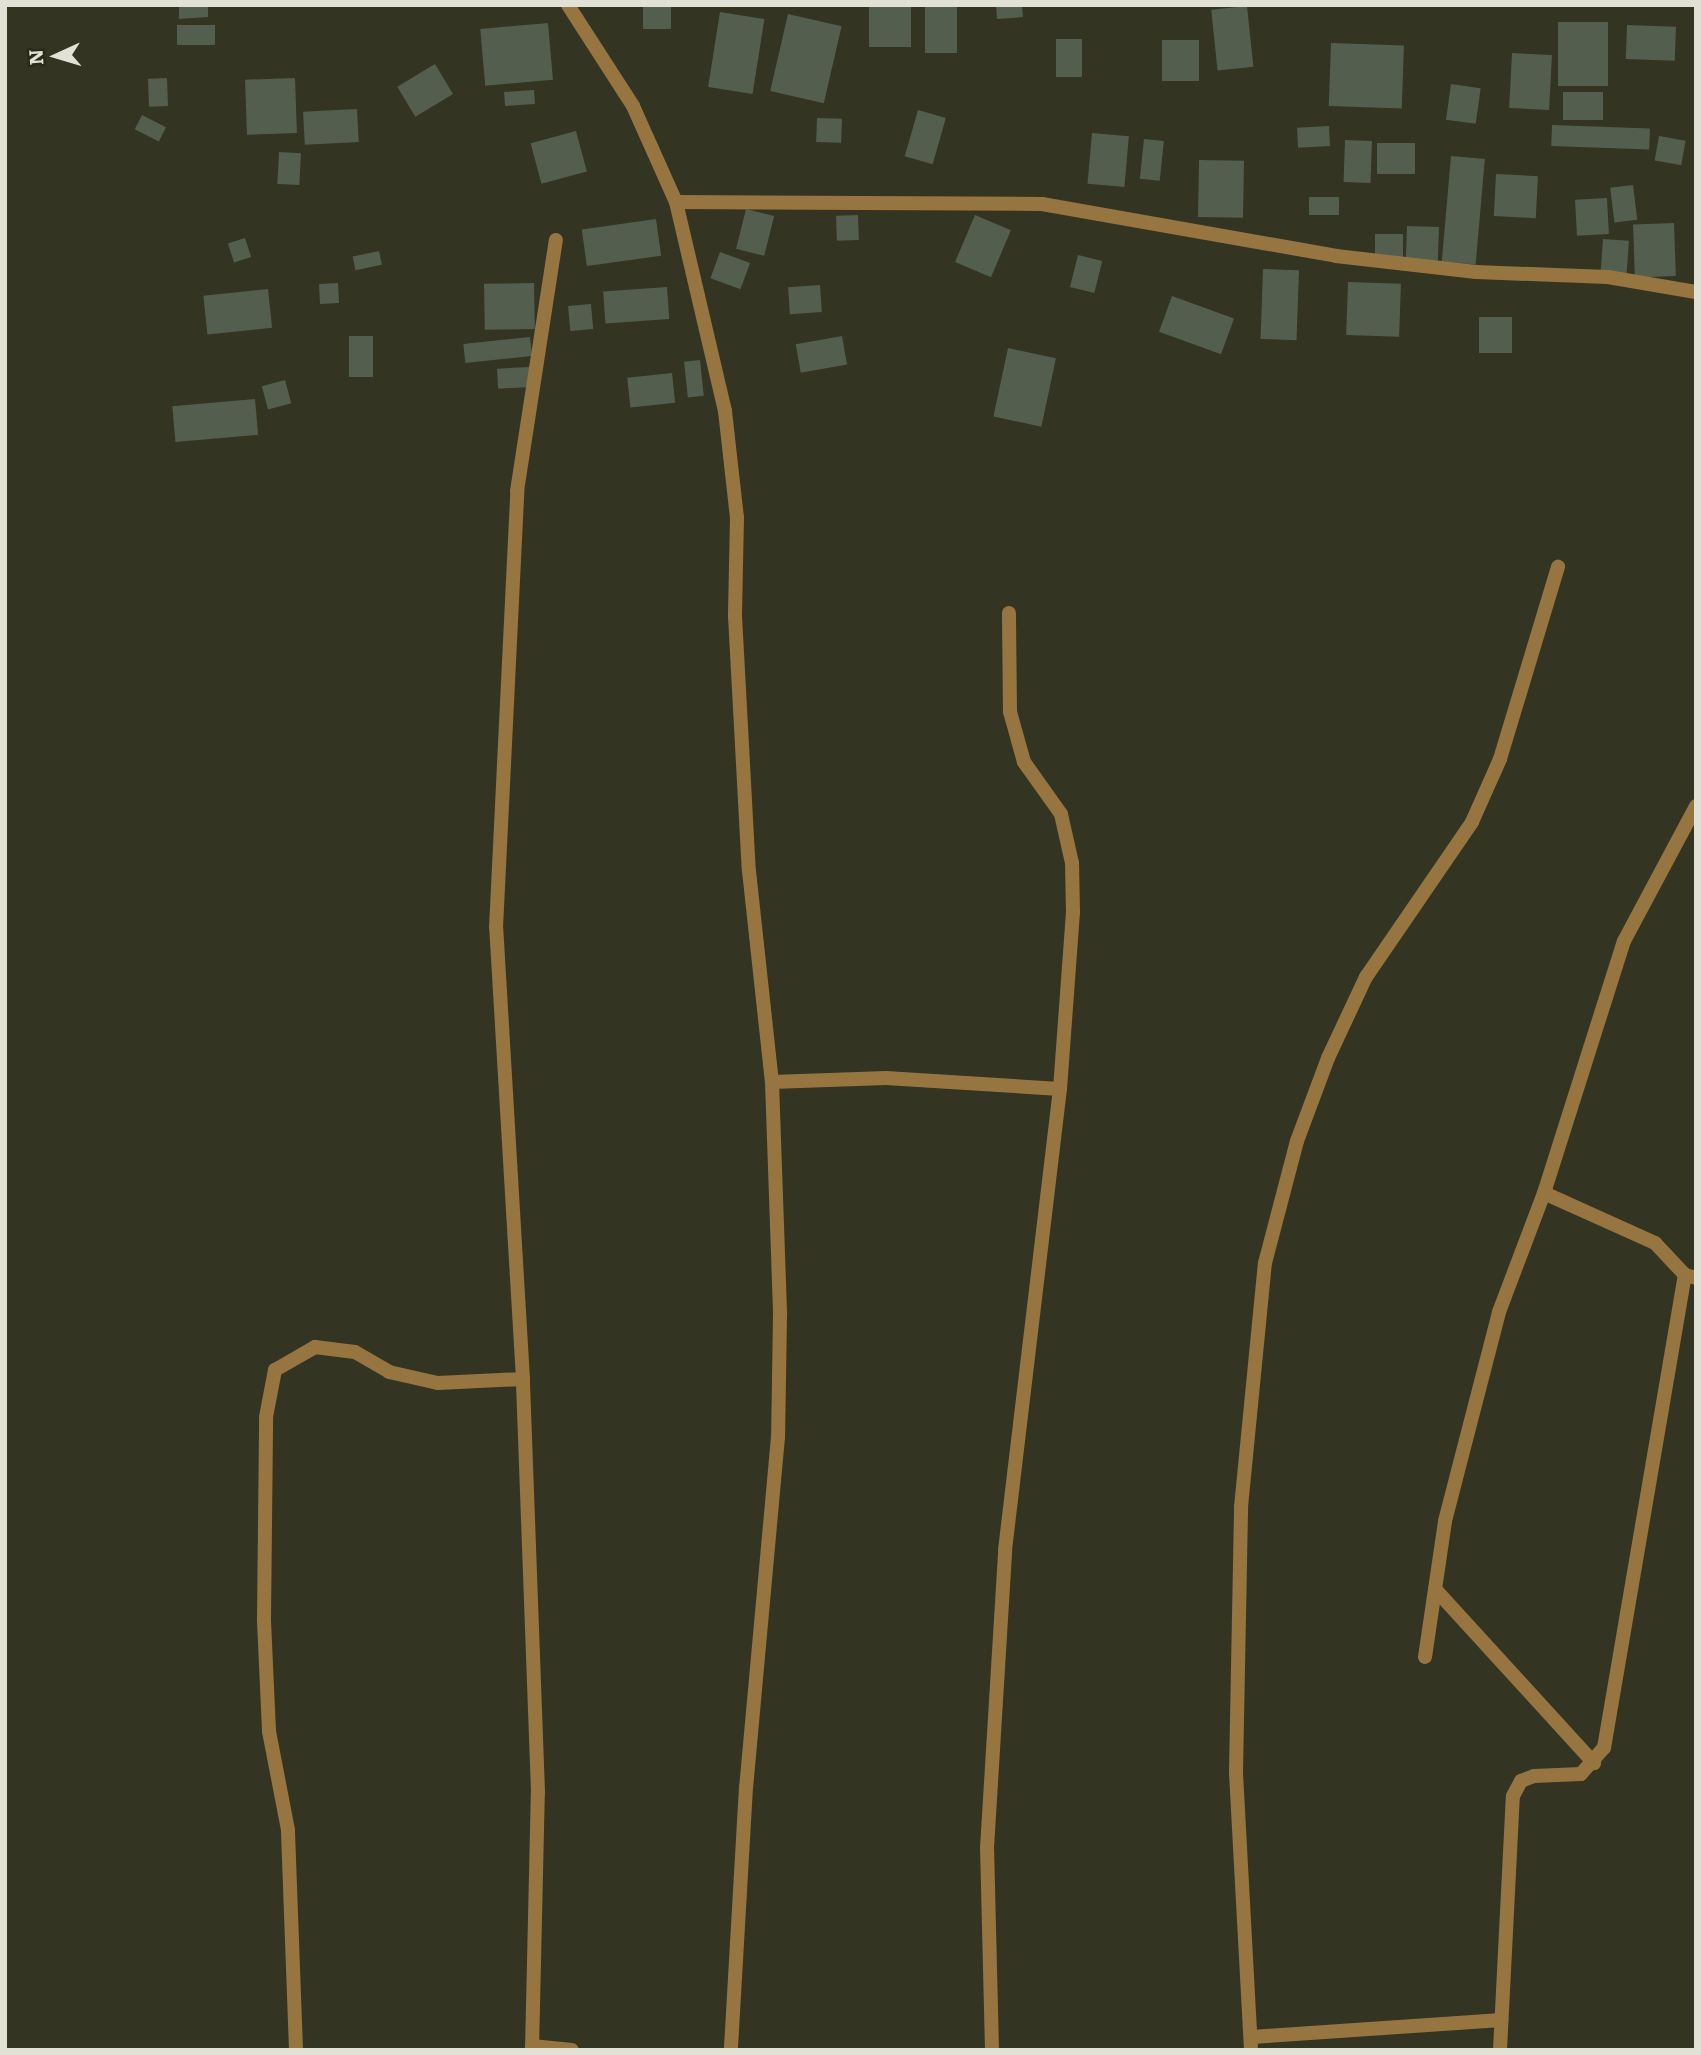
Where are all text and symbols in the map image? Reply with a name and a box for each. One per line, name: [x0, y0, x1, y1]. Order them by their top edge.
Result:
north arrow: [21, 21, 91, 91]
text: N: [21, 49, 50, 66]

